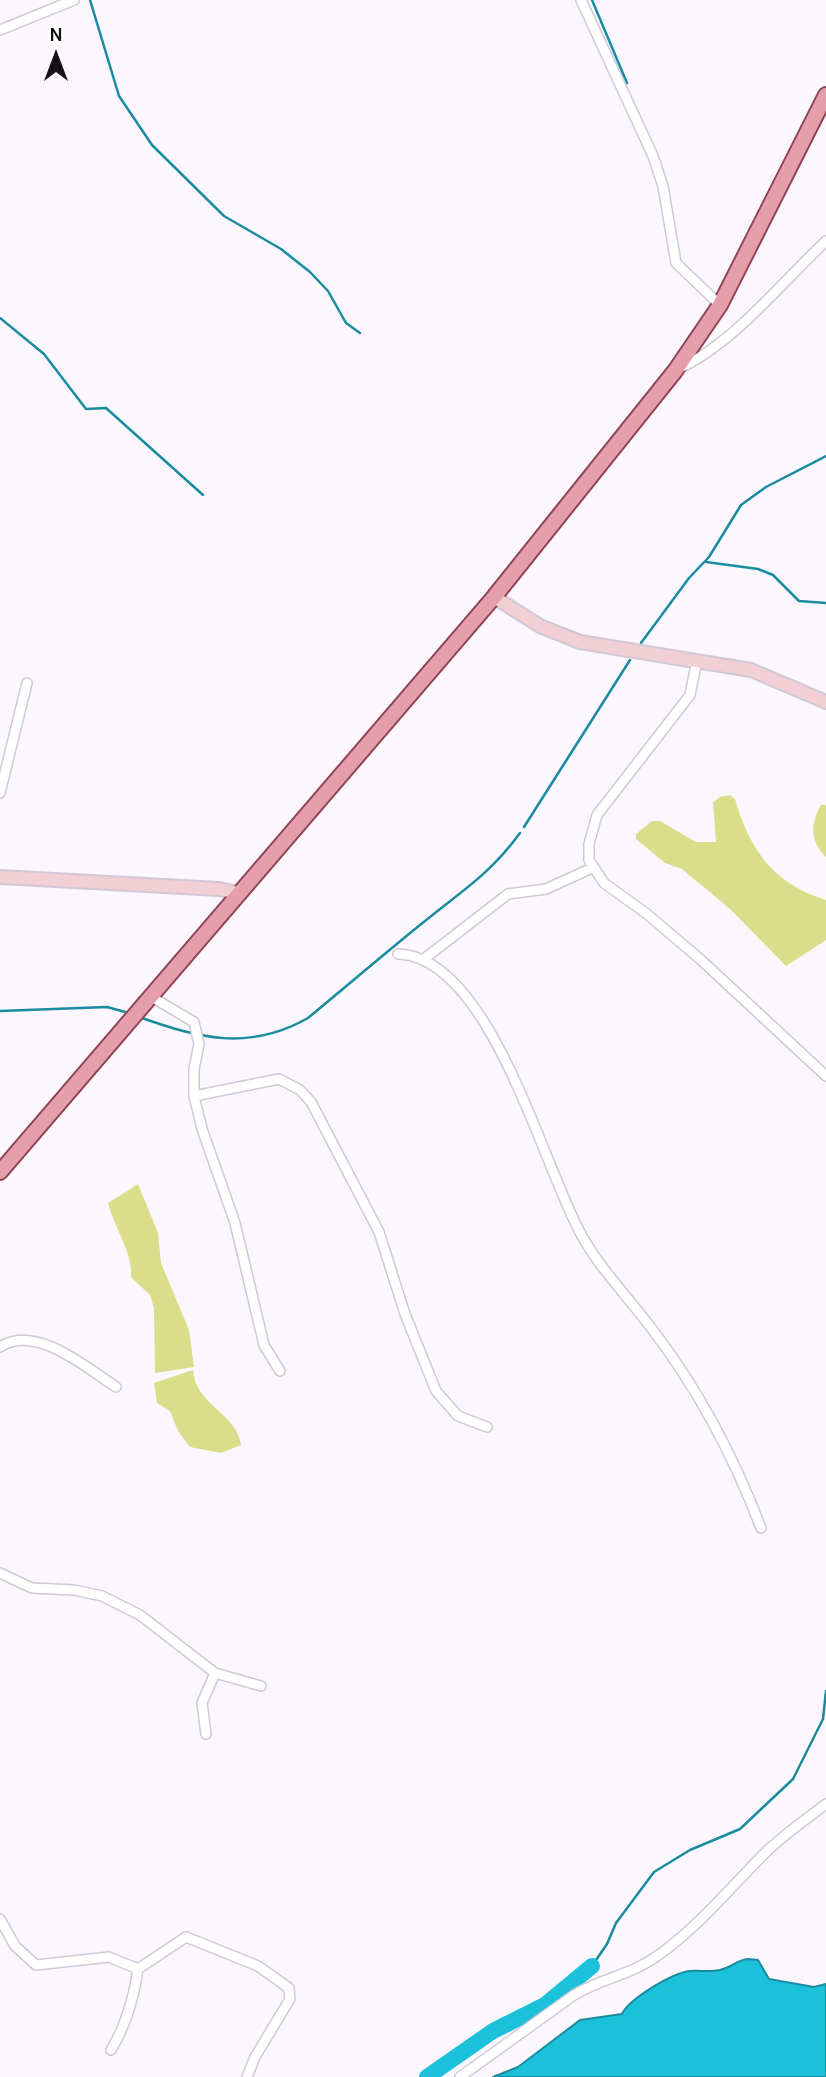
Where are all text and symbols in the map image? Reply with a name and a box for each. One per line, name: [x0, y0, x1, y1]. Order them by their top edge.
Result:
north arrow: [21, 21, 91, 91]
text: N: [49, 24, 63, 46]

